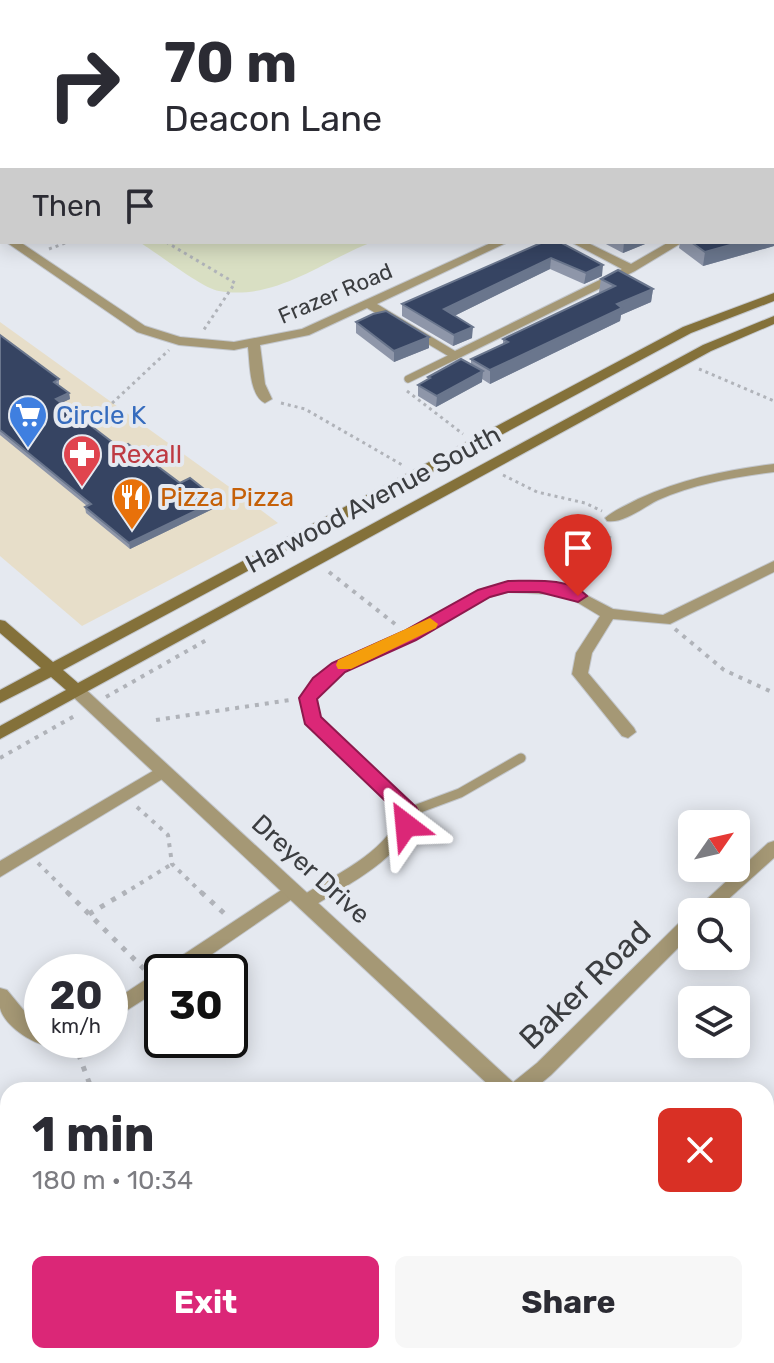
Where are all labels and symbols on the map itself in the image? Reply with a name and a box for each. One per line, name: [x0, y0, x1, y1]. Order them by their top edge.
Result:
street label: Frazer Road: [274, 257, 396, 330]
supermarket icon: Circle K: [7, 394, 49, 449]
place label: Circle K: [56, 400, 147, 431]
street label: Harwood Avenue South: [240, 419, 506, 580]
pharmacy icon: Rexall: [61, 433, 103, 488]
place label: Rexall: [110, 439, 182, 470]
restaurant icon: Pizza Pizza: [111, 476, 153, 531]
place label: Pizza Pizza: [160, 482, 294, 513]
pin: [544, 514, 612, 596]
position arrow: [364, 783, 448, 867]
street label: Dreyer Drive: [245, 808, 376, 931]
north arrow: [678, 810, 750, 882]
street label: Baker Road: [511, 913, 659, 1057]
speed limit sign: 30: [144, 954, 248, 1058]

